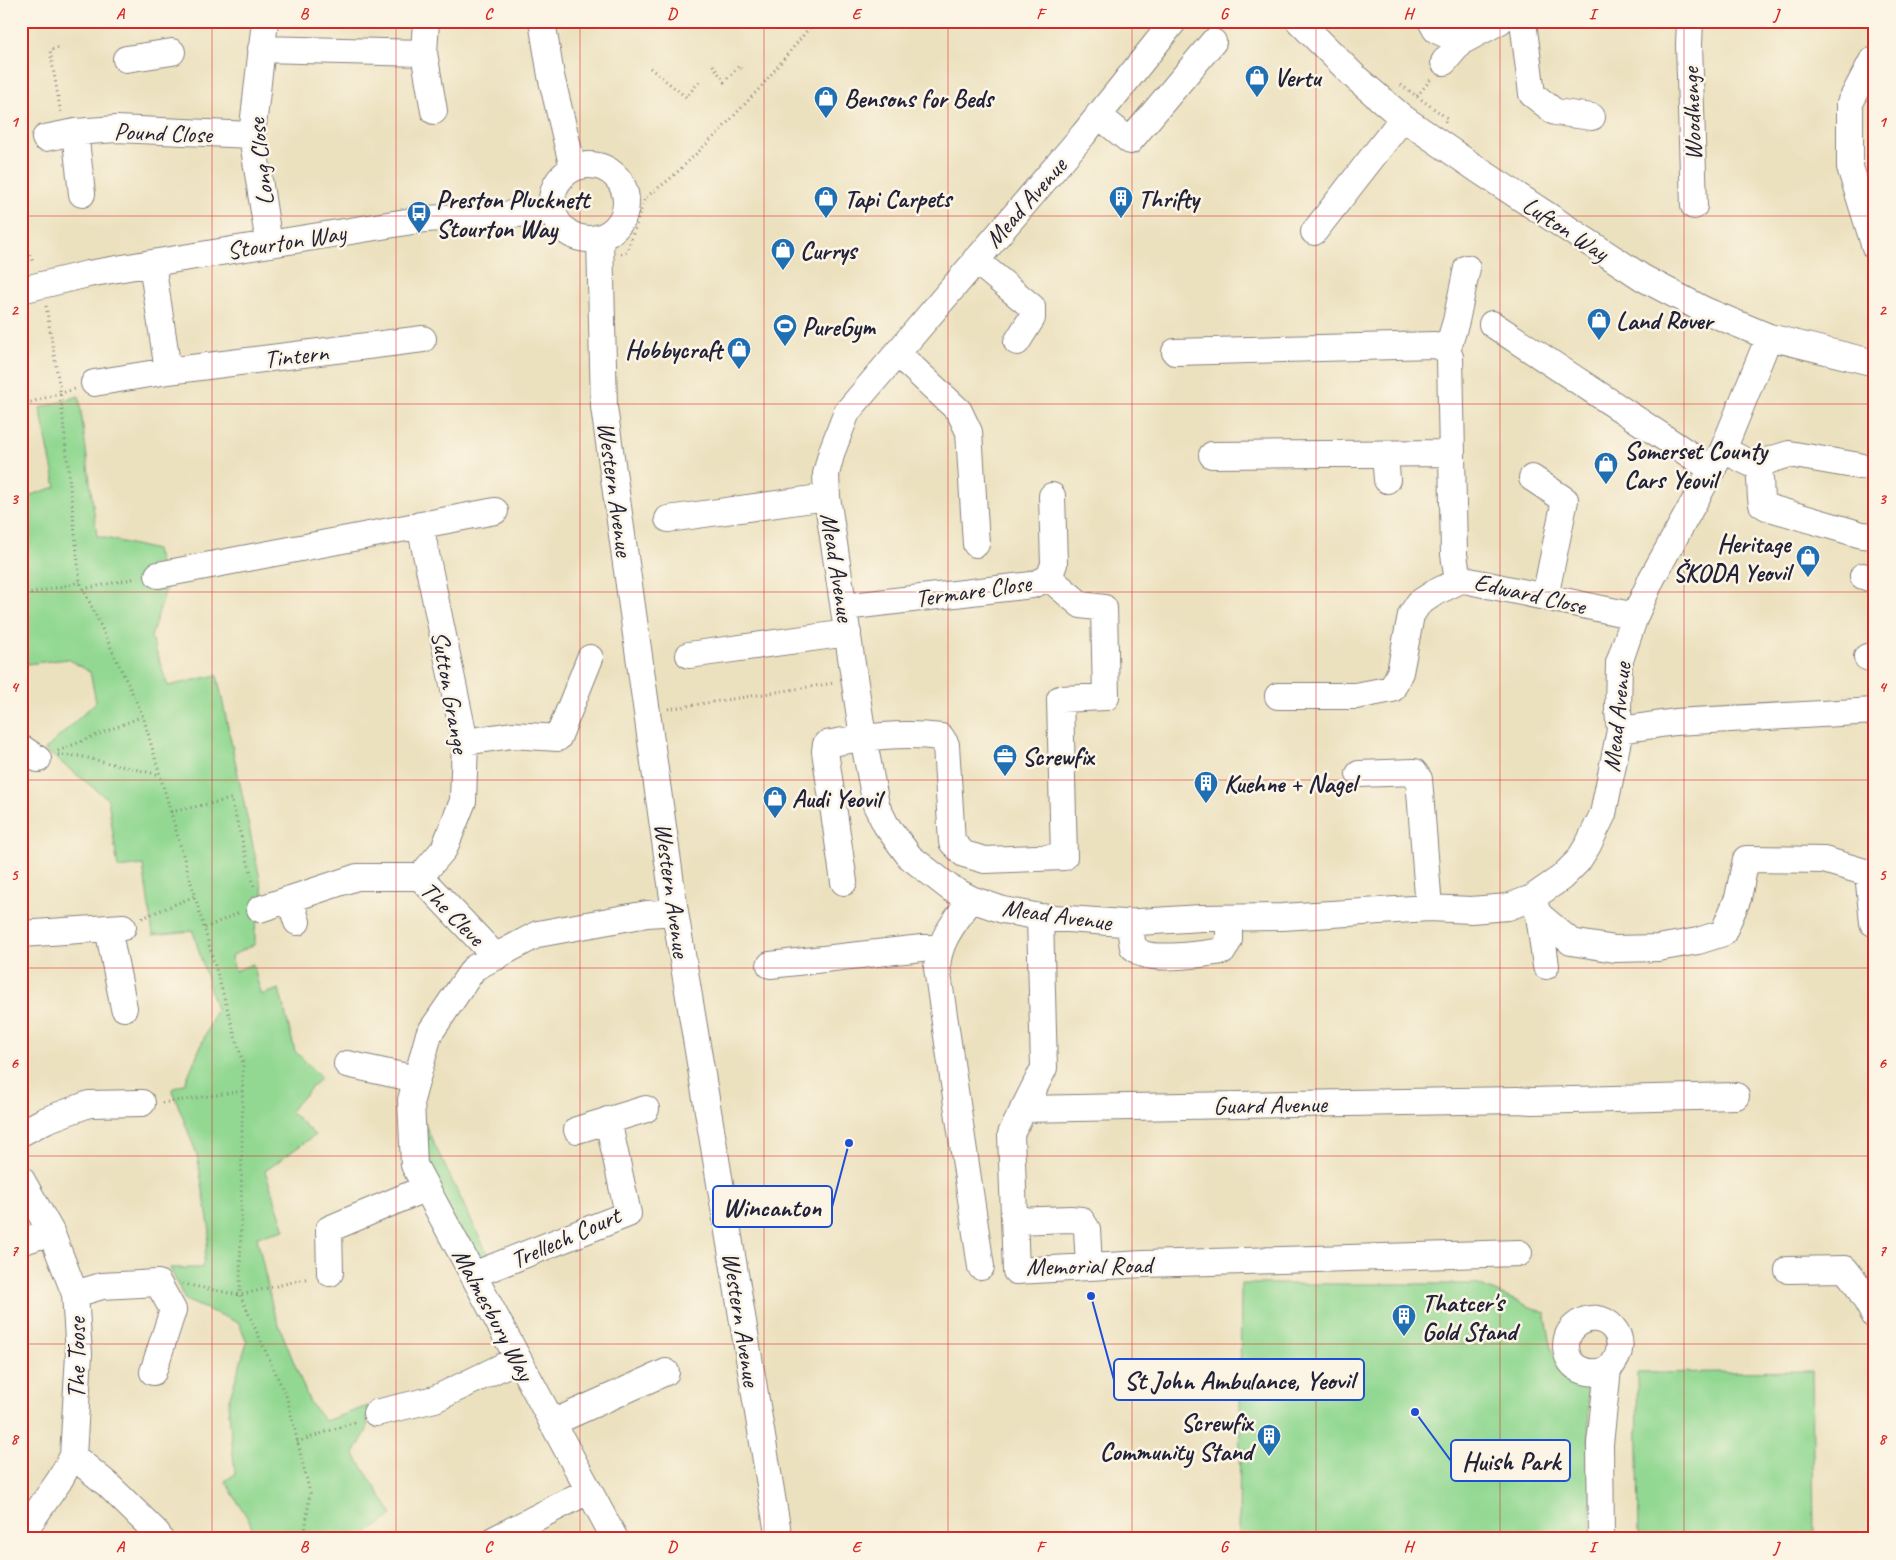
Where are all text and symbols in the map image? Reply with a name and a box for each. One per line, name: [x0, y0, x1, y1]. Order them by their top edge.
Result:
text: A: [116, 4, 126, 24]
text: B: [300, 4, 310, 24]
text: C: [484, 4, 494, 24]
text: D: [667, 4, 678, 24]
text: E: [852, 4, 863, 24]
text: F: [1036, 4, 1047, 24]
text: G: [1220, 4, 1230, 24]
text: H: [1403, 4, 1415, 24]
text: I: [1589, 4, 1599, 24]
text: J: [1772, 4, 1781, 24]
place label: Vertu: [1274, 62, 1323, 94]
shop icon: Vertu: [1244, 64, 1270, 98]
street label: Woodhenge: [1674, 65, 1710, 161]
place label: Bensons for Beds: [844, 83, 995, 115]
shop icon: Bensons for Beds: [813, 85, 839, 119]
text: 1: [10, 112, 19, 132]
text: 1: [1878, 112, 1887, 132]
street label: Pound Close: [114, 115, 214, 151]
street label: Long Close: [240, 115, 281, 207]
street label: Mead Avenue: [978, 149, 1075, 255]
place label: Tapi Carpets: [844, 183, 954, 215]
place label: Thrifty: [1138, 183, 1201, 215]
place label: Preston Plucknett Stourton Way: [436, 184, 592, 245]
shop icon: Tapi Carpets: [813, 185, 839, 219]
building icon: Thrifty: [1108, 185, 1134, 219]
street label: Lufton Way: [1516, 189, 1616, 269]
bus stop icon: Preston Plucknett Stourton Way: [406, 200, 432, 234]
street label: Stourton Way: [224, 217, 349, 267]
place label: Currys: [800, 235, 858, 267]
shop icon: Currys: [770, 237, 796, 271]
text: 2: [10, 300, 19, 320]
text: 2: [1878, 300, 1887, 320]
place label: Land Rover: [1616, 305, 1716, 337]
shop icon: Land Rover: [1586, 307, 1612, 341]
place label: PureGym: [802, 311, 877, 343]
sports icon: PureGym: [772, 313, 798, 347]
place label: Hobbycraft: [625, 334, 724, 366]
street label: Tintern: [262, 336, 331, 376]
shop icon: Hobbycraft: [726, 336, 752, 370]
street label: Western Avenue: [590, 420, 641, 560]
place label: Somerset County Cars Yeovil: [1624, 435, 1769, 496]
shop icon: Somerset County Cars Yeovil: [1593, 451, 1619, 485]
text: 3: [10, 489, 19, 509]
text: 3: [1878, 489, 1887, 509]
street label: Mead Avenue: [813, 511, 862, 626]
place label: Heritage ŠKODA Yeovil: [1673, 528, 1795, 589]
shop icon: Heritage ŠKODA Yeovil: [1795, 544, 1821, 578]
street label: Edward Close: [1471, 566, 1590, 623]
street label: Termare Close: [913, 567, 1035, 615]
street label: Sutton Grange: [424, 629, 477, 757]
street label: Mead Avenue: [1595, 659, 1639, 773]
text: 4: [10, 677, 19, 697]
text: 4: [1878, 677, 1887, 697]
place label: Screwfix: [1022, 741, 1096, 773]
office icon: Screwfix: [992, 743, 1018, 777]
place label: Kuehne + Nagel: [1224, 768, 1361, 800]
building icon: Kuehne + Nagel: [1193, 770, 1219, 804]
place label: Audi Yeovil: [792, 783, 885, 815]
shop icon: Audi Yeovil: [762, 785, 788, 819]
street label: Western Avenue: [647, 821, 698, 961]
text: 5: [11, 865, 20, 885]
text: 5: [1879, 865, 1888, 885]
street label: The Cleve: [413, 875, 493, 954]
street label: Mead Avenue: [1000, 892, 1115, 939]
text: 6: [10, 1053, 19, 1073]
text: 6: [1878, 1053, 1887, 1073]
street label: Guard Avenue: [1213, 1088, 1329, 1122]
callout: Wincanton: [713, 1186, 832, 1227]
text: Wincanton: [723, 1191, 822, 1224]
street label: Trellech Court: [506, 1198, 628, 1276]
text: 7: [10, 1241, 19, 1261]
text: 7: [1878, 1241, 1887, 1261]
street label: Malmesbury Way: [445, 1243, 543, 1389]
street label: Memorial Road: [1026, 1249, 1156, 1283]
street label: Western Avenue: [715, 1250, 768, 1390]
place label: Thatcer's Gold Stand: [1422, 1287, 1521, 1348]
building icon: Thatcer's Gold Stand: [1391, 1303, 1417, 1337]
street label: The Toose: [61, 1315, 93, 1399]
callout: St John Ambulance, Yeovil: [1114, 1359, 1364, 1400]
text: St John Ambulance, Yeovil: [1124, 1364, 1358, 1397]
place label: Screwfix Community Stand: [1100, 1407, 1257, 1468]
building icon: Screwfix Community Stand: [1256, 1423, 1282, 1457]
text: 8: [10, 1429, 19, 1449]
text: 8: [1878, 1429, 1887, 1449]
callout: Huish Park: [1451, 1440, 1570, 1481]
text: Huish Park: [1462, 1445, 1562, 1478]
text: A: [116, 1537, 126, 1557]
text: B: [300, 1537, 310, 1557]
text: C: [484, 1537, 494, 1557]
text: D: [667, 1537, 678, 1557]
text: E: [852, 1537, 863, 1557]
text: F: [1036, 1537, 1047, 1557]
text: G: [1220, 1537, 1230, 1557]
text: H: [1403, 1537, 1415, 1557]
text: I: [1589, 1537, 1599, 1557]
text: J: [1772, 1537, 1781, 1557]

